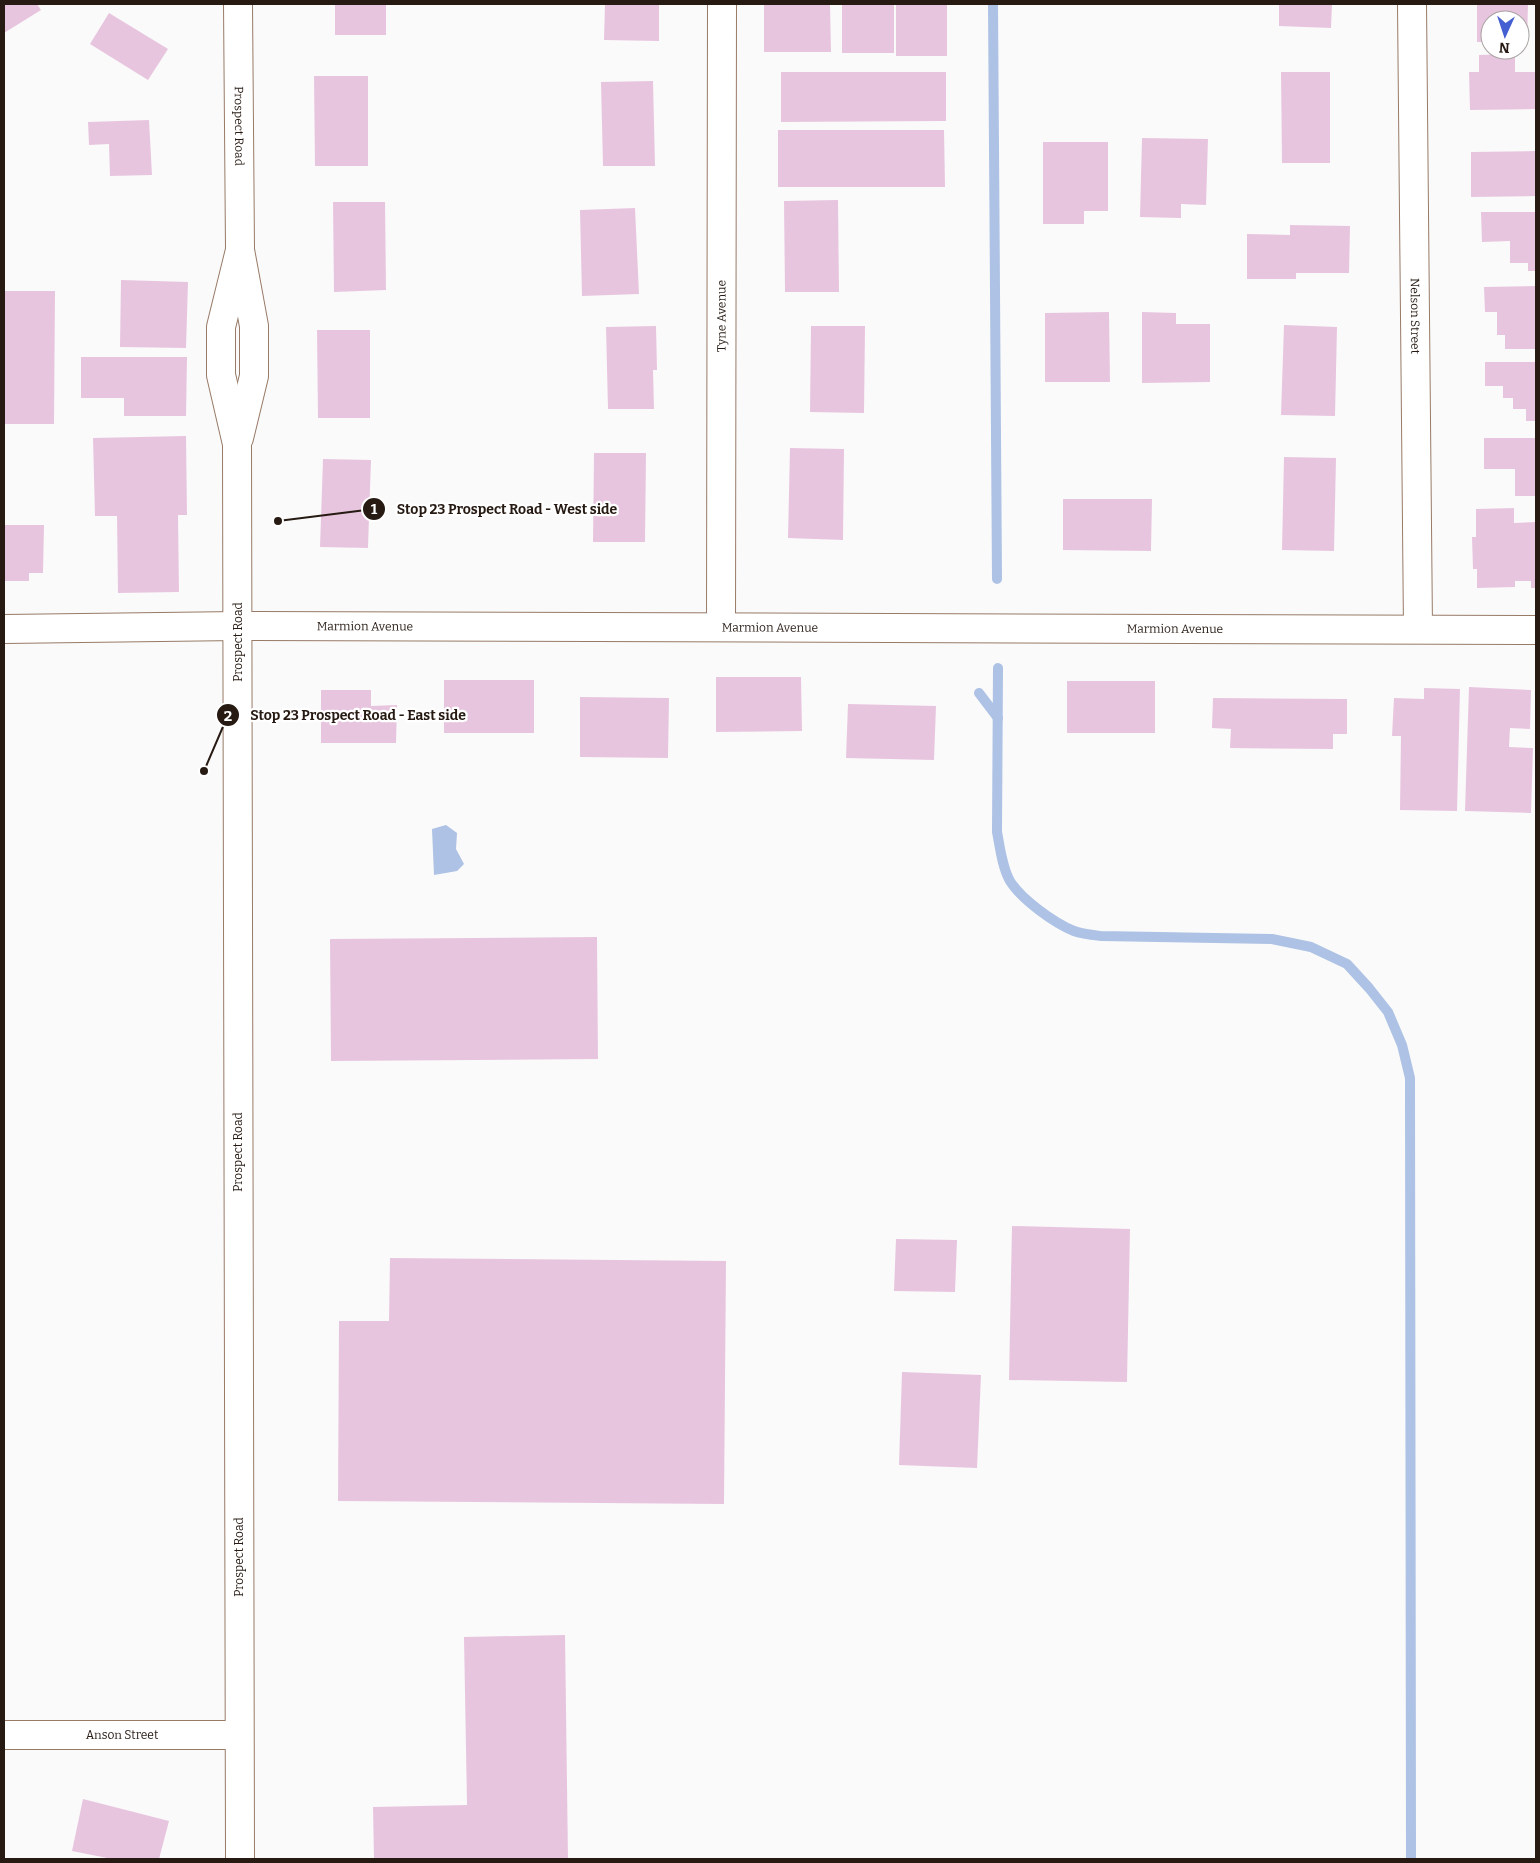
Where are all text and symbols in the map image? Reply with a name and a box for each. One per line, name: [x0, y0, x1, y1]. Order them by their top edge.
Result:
north arrow: [1480, 10, 1530, 60]
text: N: [1498, 39, 1510, 56]
street label: Prospect Road: [232, 86, 246, 166]
street label: Nelson Street: [1408, 278, 1422, 355]
street label: Tyne Avenue: [714, 280, 729, 352]
callout: Stop 23 Prospect Road - West side: [362, 494, 627, 523]
text: 1: [371, 500, 378, 518]
text: Stop 23 Prospect Road - West side: [397, 501, 618, 518]
street label: Prospect Road: [231, 602, 245, 682]
street label: Marmion Avenue: [317, 619, 413, 634]
street label: Marmion Avenue: [722, 620, 818, 635]
street label: Marmion Avenue: [1127, 622, 1223, 636]
callout: Stop 23 Prospect Road - East side: [216, 701, 476, 730]
text: 2: [224, 707, 232, 725]
text: Stop 23 Prospect Road - East side: [250, 707, 466, 724]
street label: Prospect Road: [231, 1112, 245, 1192]
street label: Prospect Road: [232, 1517, 246, 1597]
street label: Anson Street: [86, 1728, 159, 1742]

